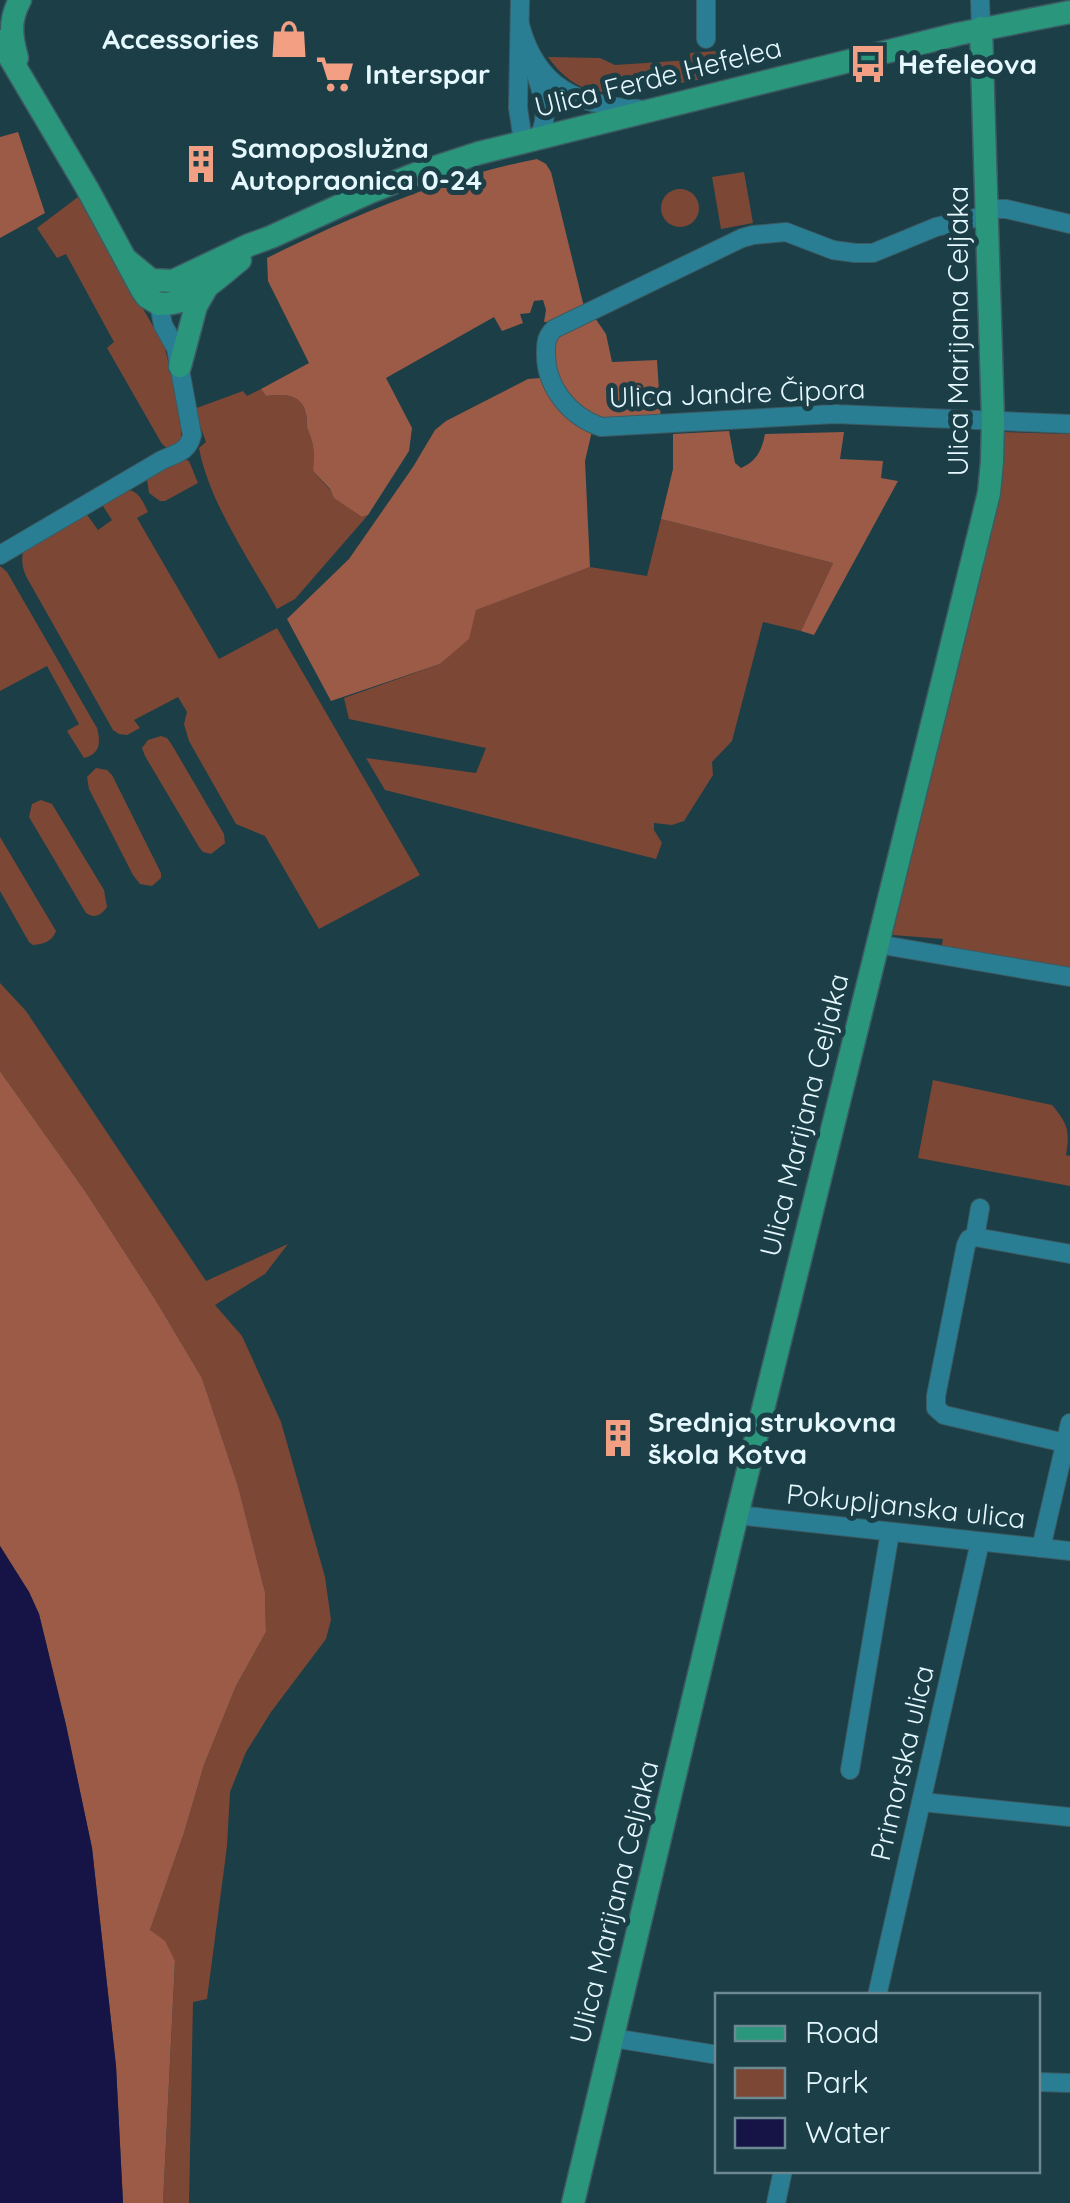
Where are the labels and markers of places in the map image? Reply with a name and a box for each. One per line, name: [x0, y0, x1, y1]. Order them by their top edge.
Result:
shop icon: Accessories: [268, 18, 310, 60]
place label: Accessories: [102, 21, 259, 56]
bus stop icon: Hefeleova: [847, 43, 889, 85]
place label: Hefeleova: [898, 46, 1037, 81]
supermarket icon: Interspar: [314, 53, 356, 95]
place label: Interspar: [365, 56, 490, 91]
place label: Samoposlužna Autopraonica 0-24: [231, 130, 482, 197]
building icon: Samoposlužna Autopraonica 0-24: [180, 143, 222, 185]
place label: Srednja strukovna škola Kotva: [648, 1404, 896, 1471]
building icon: Srednja strukovna škola Kotva: [597, 1417, 639, 1459]

